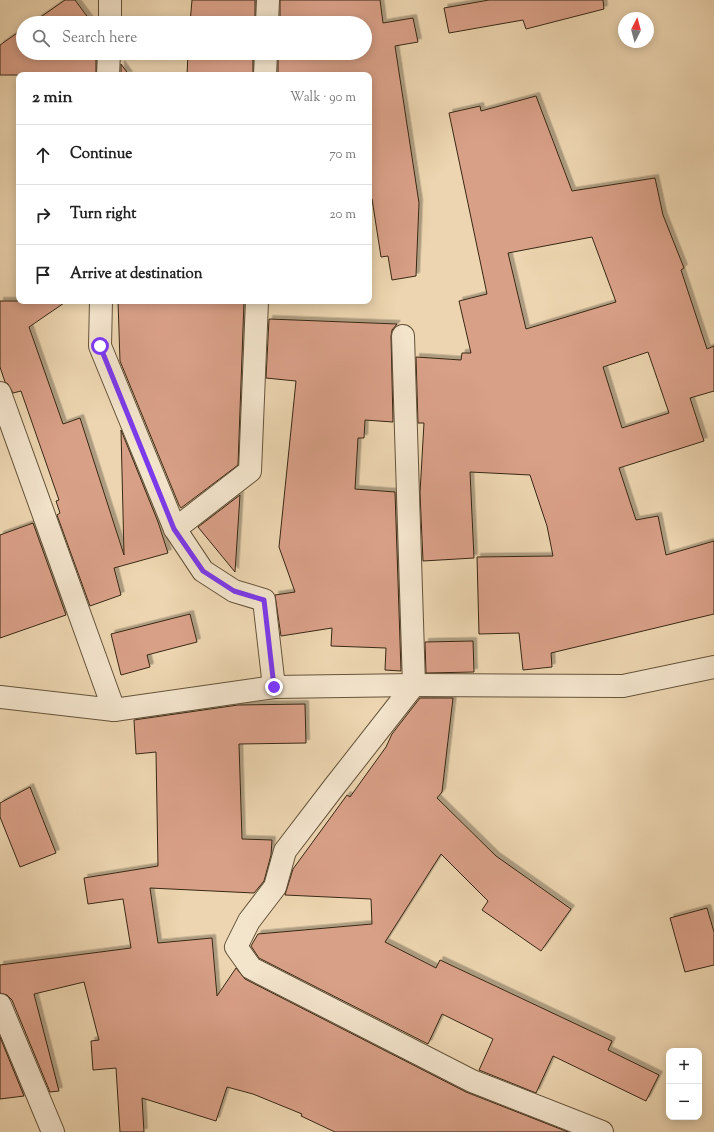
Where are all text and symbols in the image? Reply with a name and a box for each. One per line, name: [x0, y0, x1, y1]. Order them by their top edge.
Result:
north arrow: [618, 12, 654, 48]
search box: [16, 16, 372, 60]
icon: search: [30, 27, 52, 49]
text: Search here: [62, 28, 137, 49]
text: 2 min: [32, 86, 73, 110]
text: Walk · 90 m: [290, 89, 356, 107]
icon: ahead: [32, 144, 54, 166]
text: Continue: [70, 144, 132, 165]
text: 70 m: [329, 146, 356, 164]
icon: right: [32, 204, 54, 226]
text: Turn right: [70, 204, 136, 225]
text: 20 m: [330, 206, 356, 224]
icon: arrive: [32, 264, 54, 286]
text: Arrive at destination: [70, 264, 203, 285]
route start: [91, 337, 109, 355]
route end: [265, 678, 283, 696]
map controls: [666, 1048, 702, 1120]
button: +: [666, 1048, 702, 1084]
button: −: [666, 1084, 702, 1120]

